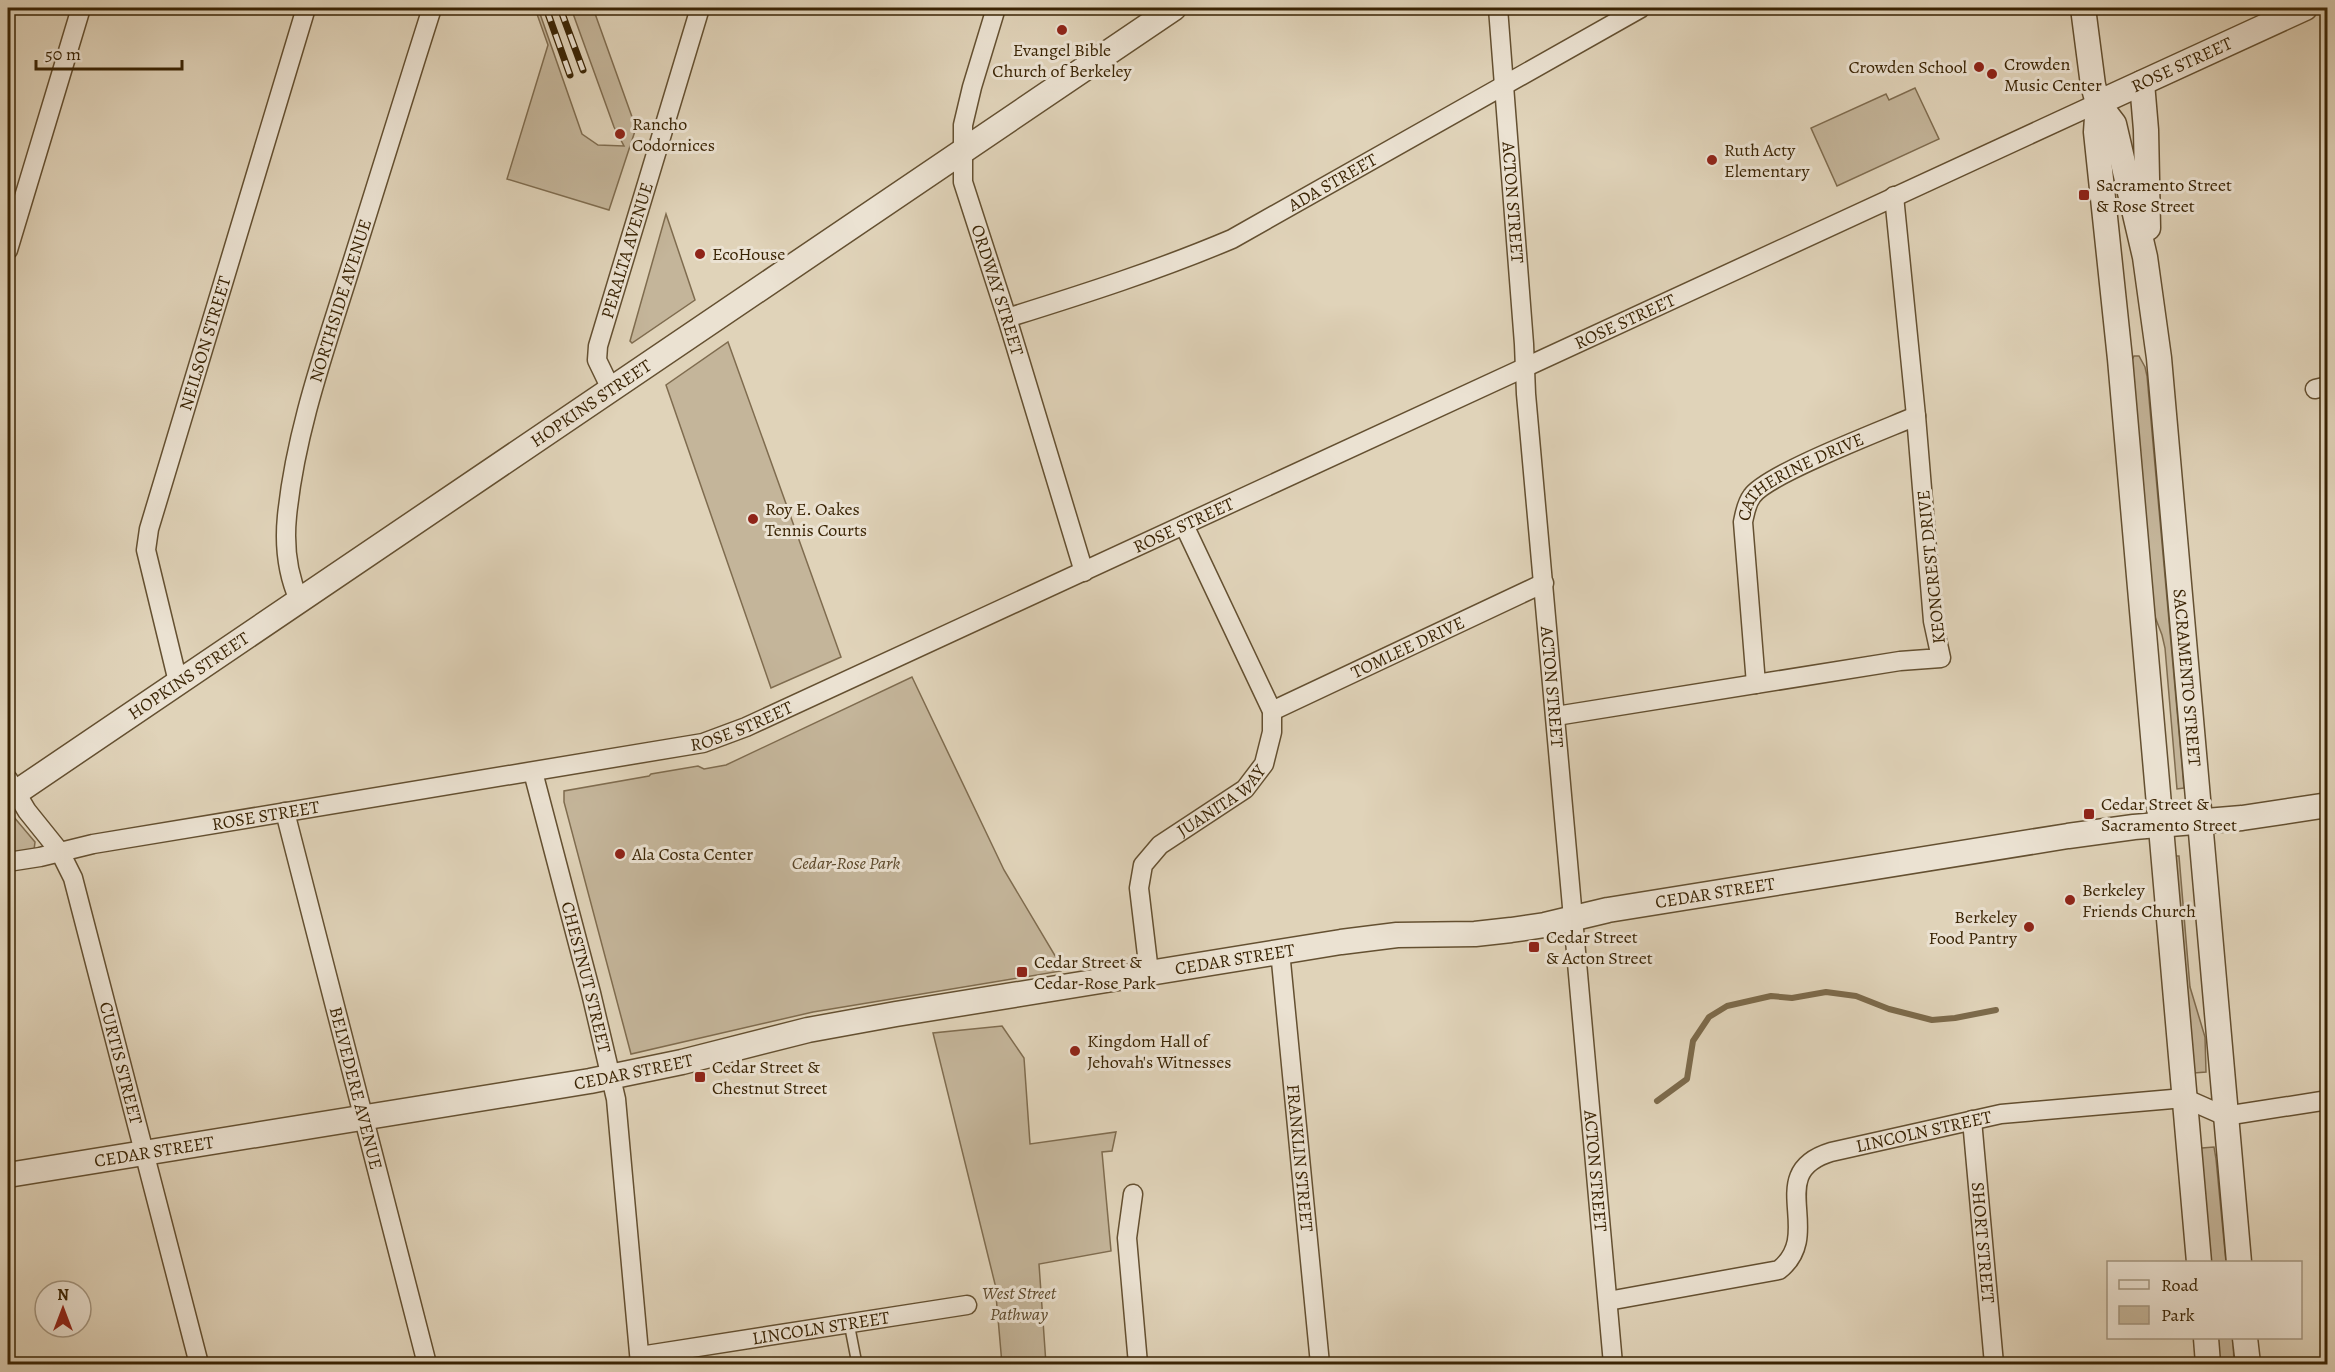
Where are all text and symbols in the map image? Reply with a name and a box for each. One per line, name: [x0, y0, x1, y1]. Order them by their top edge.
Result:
marker: Evangel Bible Church of Berkeley: [1055, 23, 1069, 37]
street label: ROSE STREET: [2127, 31, 2236, 98]
scale bar: [36, 33, 182, 71]
place label: Evangel Bible Church of Berkeley: [992, 38, 1133, 83]
text: 50 m: [45, 42, 81, 66]
place label: Crowden Music Center: [2004, 52, 2102, 97]
place label: Crowden School: [1848, 55, 1968, 79]
marker: Crowden School: [1972, 60, 1986, 74]
marker: Crowden Music Center: [1985, 67, 1999, 81]
place label: Rancho Codornices: [632, 112, 715, 157]
marker: Rancho Codornices: [613, 127, 627, 141]
place label: Ruth Acty Elementary: [1724, 138, 1810, 183]
street label: ACTON STREET: [1496, 140, 1530, 264]
street label: ADA STREET: [1283, 147, 1381, 217]
marker: Ruth Acty Elementary: [1705, 153, 1719, 167]
place label: Sacramento Street & Rose Street: [2096, 173, 2232, 218]
street label: PERALTA AVENUE: [595, 179, 659, 322]
marker: Sacramento Street & Rose Street: [2077, 188, 2091, 202]
street label: NORTHSIDE AVENUE: [303, 216, 377, 385]
street label: ORDWAY STREET: [966, 221, 1030, 359]
place label: EcoHouse: [712, 242, 785, 266]
marker: EcoHouse: [693, 247, 707, 261]
street label: NEILSON STREET: [173, 273, 237, 413]
street label: ROSE STREET: [1570, 288, 1679, 355]
street label: HOPKINS STREET: [526, 353, 656, 453]
street label: CATHERINE DRIVE: [1732, 427, 1867, 523]
street label: KEONCREST DRIVE: [1911, 489, 1951, 645]
street label: ROSE STREET: [1129, 491, 1238, 559]
place label: Roy E. Oakes Tennis Courts: [765, 497, 867, 542]
marker: Roy E. Oakes Tennis Courts: [746, 512, 760, 526]
street label: SACRAMENTO STREET: [2167, 588, 2207, 768]
street label: TOMLEE DRIVE: [1347, 610, 1468, 684]
street label: ACTON STREET: [1535, 624, 1570, 749]
street label: HOPKINS STREET: [123, 626, 254, 725]
street label: ROSE STREET: [689, 695, 797, 757]
street label: JUANITA WAY: [1172, 759, 1272, 843]
place label: Cedar Street & Sacramento Street: [2101, 792, 2237, 837]
street label: ROSE STREET: [210, 795, 321, 836]
marker: Cedar Street & Sacramento Street: [2082, 807, 2096, 821]
place label: Ala Costa Center: [631, 842, 753, 866]
marker: Ala Costa Center: [613, 847, 627, 861]
park label: Cedar-Rose Park: [792, 851, 900, 875]
street label: CEDAR STREET: [1653, 871, 1777, 914]
place label: Berkeley Friends Church: [2082, 878, 2196, 923]
marker: Berkeley Friends Church: [2063, 893, 2077, 907]
street label: CHESTNUT STREET: [556, 899, 617, 1055]
place label: Berkeley Food Pantry: [1928, 905, 2018, 950]
marker: Berkeley Food Pantry: [2022, 920, 2036, 934]
place label: Cedar Street & Acton Street: [1546, 925, 1653, 970]
street label: CEDAR STREET: [1173, 938, 1296, 981]
marker: Cedar Street & Acton Street: [1527, 940, 1541, 954]
place label: Cedar Street & Cedar-Rose Park: [1034, 950, 1156, 995]
marker: Cedar Street & Cedar-Rose Park: [1015, 965, 1029, 979]
street label: CURTIS STREET: [94, 999, 148, 1127]
street label: BELVEDERE AVENUE: [324, 1004, 388, 1172]
place label: Kingdom Hall of Jehovah's Witnesses: [1087, 1029, 1232, 1074]
marker: Kingdom Hall of Jehovah's Witnesses: [1068, 1044, 1082, 1058]
street label: CEDAR STREET: [572, 1048, 696, 1095]
place label: Cedar Street & Chestnut Street: [712, 1055, 828, 1100]
marker: Cedar Street & Chestnut Street: [693, 1070, 707, 1084]
street label: FRANKLIN STREET: [1281, 1083, 1319, 1233]
street label: LINCOLN STREET: [1854, 1104, 1994, 1158]
street label: ACTON STREET: [1578, 1108, 1613, 1233]
street label: CEDAR STREET: [92, 1130, 216, 1173]
street label: SHORT STREET: [1966, 1181, 2000, 1304]
legend: [2107, 1261, 2302, 1339]
text: Road: [2161, 1273, 2199, 1297]
north arrow: [33, 1279, 93, 1339]
park label: West Street Pathway: [982, 1281, 1057, 1326]
text: N: [57, 1284, 69, 1306]
text: Park: [2161, 1303, 2195, 1327]
street label: LINCOLN STREET: [751, 1305, 891, 1350]

